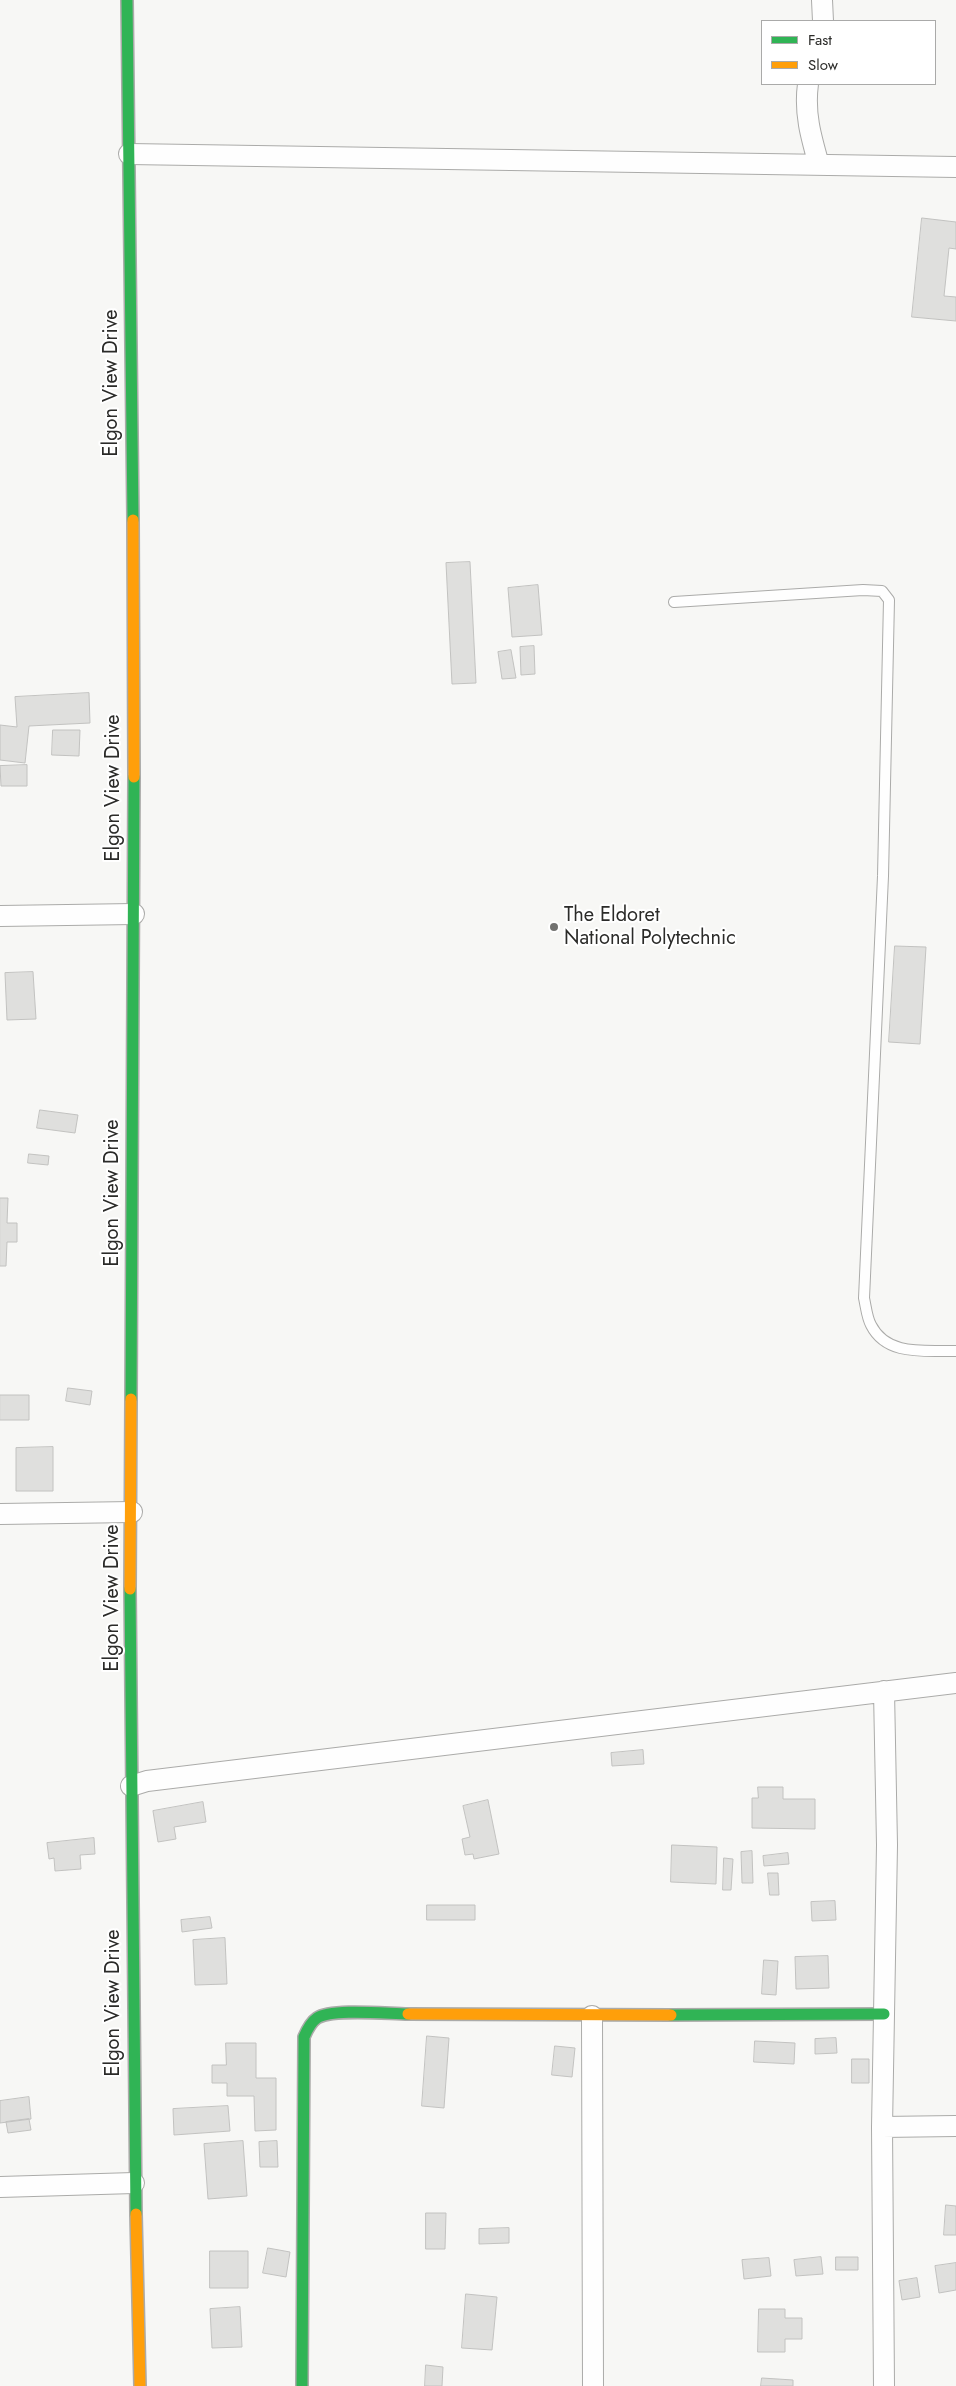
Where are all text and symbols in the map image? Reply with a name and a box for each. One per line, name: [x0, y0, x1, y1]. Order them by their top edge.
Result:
legend: [761, 20, 936, 85]
text: Fast: [808, 29, 832, 51]
text: Slow: [808, 54, 838, 76]
street label: Elgon View Drive: [100, 310, 124, 456]
street label: Elgon View Drive: [102, 715, 126, 861]
place label: The Eldoret National Polytechnic: [564, 904, 736, 951]
marker: The Eldoret National Polytechnic: [548, 921, 560, 933]
street label: Elgon View Drive: [101, 1120, 125, 1266]
street label: Elgon View Drive: [101, 1525, 125, 1671]
street label: Elgon View Drive: [102, 1930, 126, 2076]

